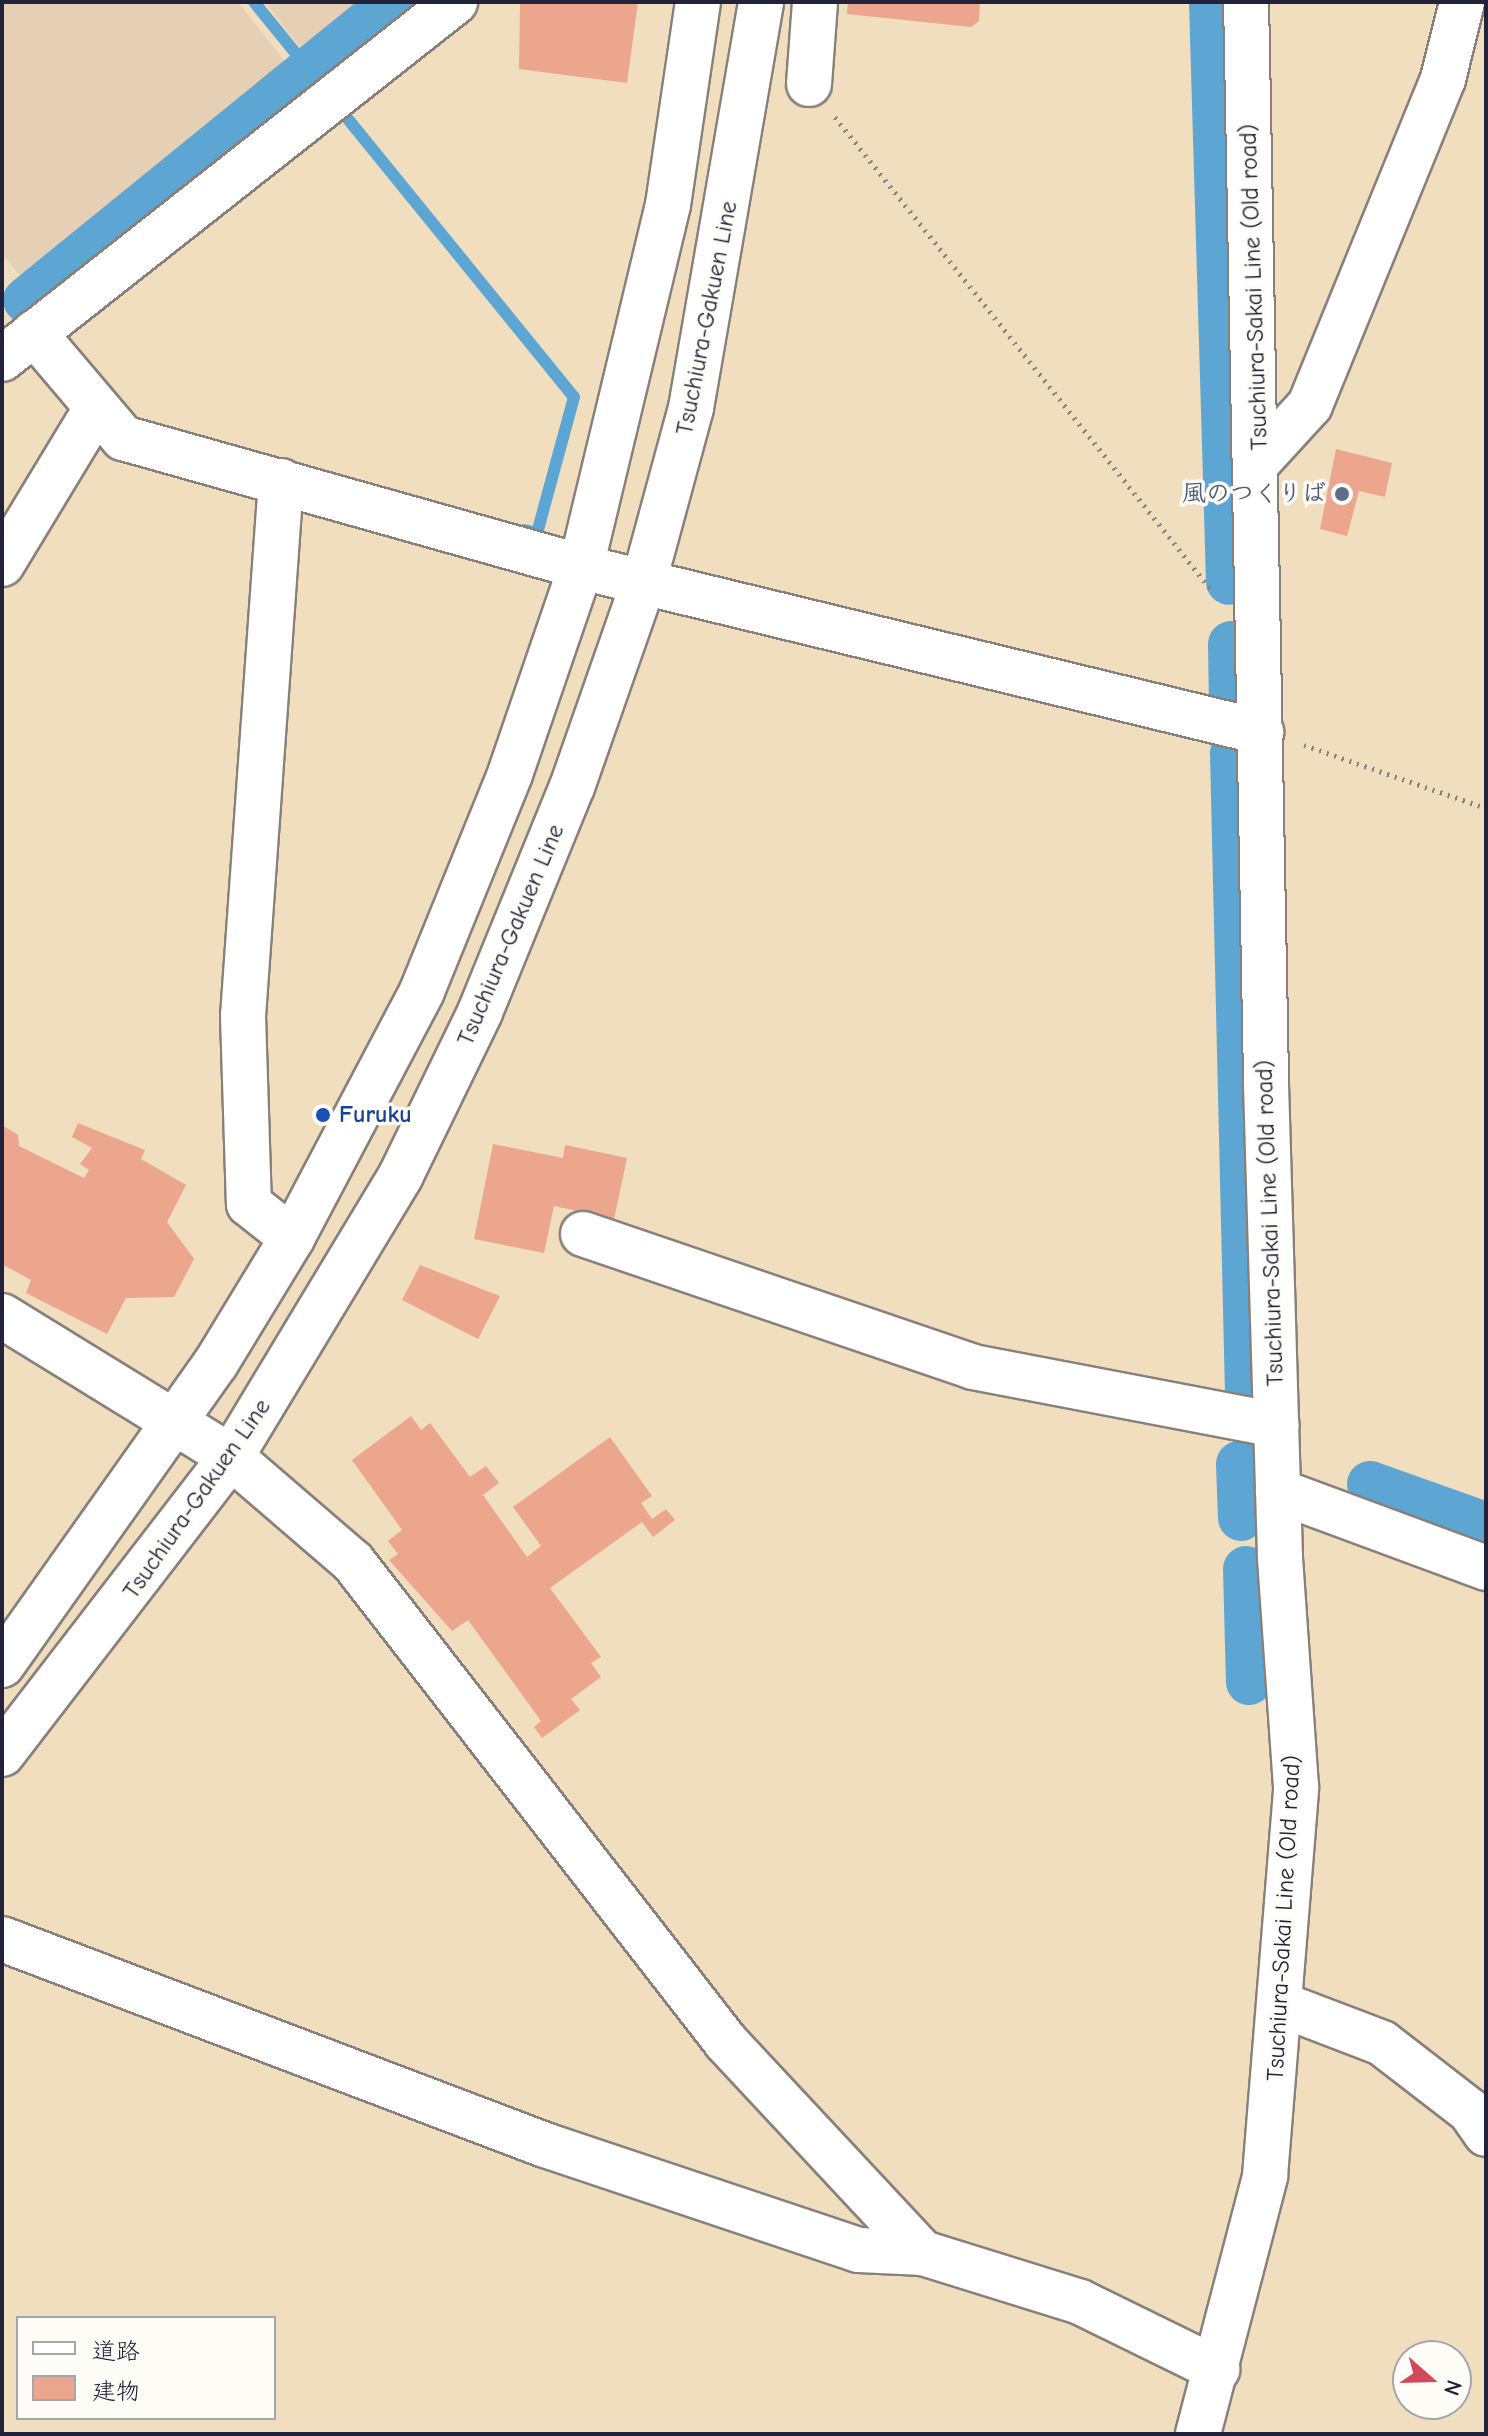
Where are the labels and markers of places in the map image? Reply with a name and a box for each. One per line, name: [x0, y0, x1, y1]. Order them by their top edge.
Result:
place label: 風のつくりば: [1182, 480, 1326, 508]
marker: 風のつくりば: [1333, 485, 1351, 503]
place label: Furuku: [339, 1101, 412, 1129]
marker: Furuku: [314, 1106, 332, 1124]

